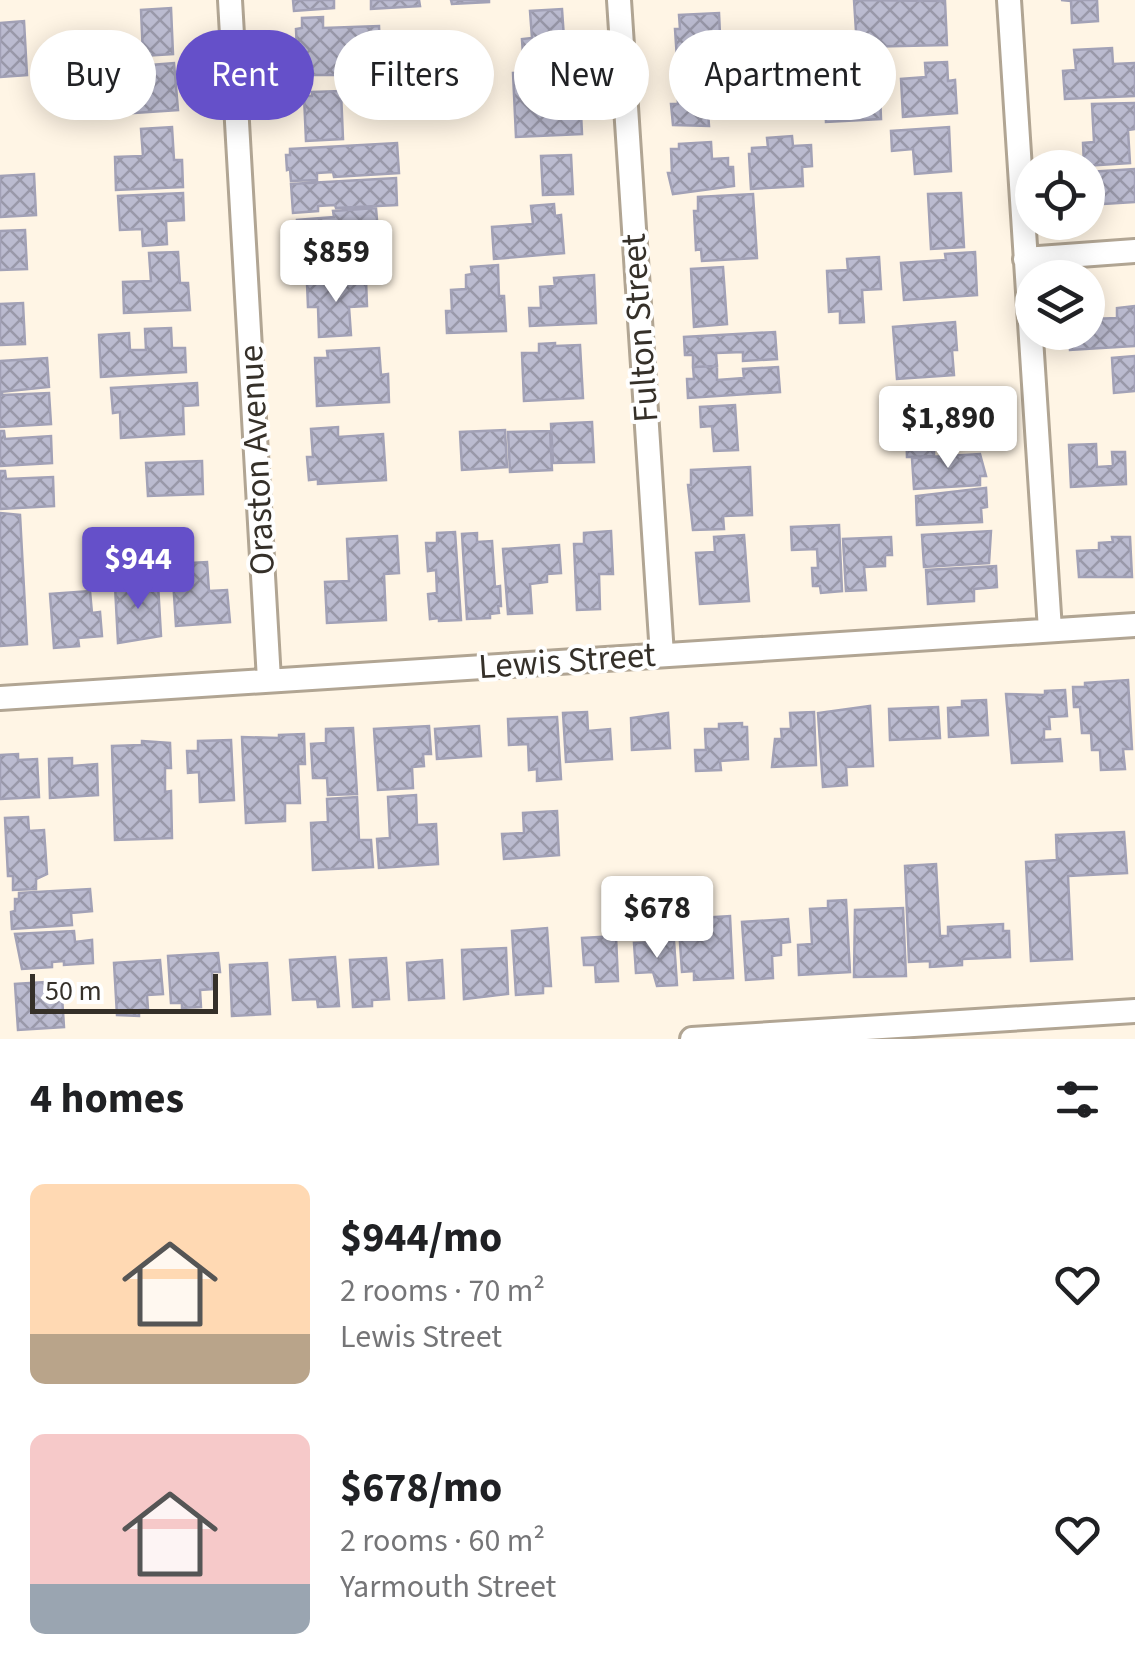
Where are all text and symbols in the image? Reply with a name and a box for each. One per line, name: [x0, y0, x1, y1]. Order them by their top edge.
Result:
chip: Buy: [30, 30, 156, 120]
chip: Rent: [176, 30, 314, 120]
chip: Filters: [334, 30, 494, 120]
chip: New: [514, 30, 649, 120]
chip: Apartment: [669, 30, 896, 120]
map controls: [1015, 150, 1105, 350]
button: locate: [1015, 150, 1105, 240]
pin: $859: [277, 220, 395, 305]
text: $859: [302, 229, 370, 275]
street label: Fulton Street: [608, 232, 672, 424]
button: layers: [1015, 260, 1105, 350]
street label: Oraston Avenue: [226, 344, 288, 576]
pin: $1,890: [867, 386, 1029, 471]
text: $1,890: [901, 395, 995, 441]
pin: $944: [79, 527, 197, 612]
text: $944: [104, 536, 172, 582]
street label: Lewis Street: [477, 630, 657, 692]
pin: $678: [598, 876, 716, 961]
text: $678: [623, 885, 691, 931]
scale bar: [30, 969, 218, 1014]
text: 50 m: [45, 971, 102, 1011]
text: 4 homes: [30, 1069, 184, 1129]
icon: filters: [1050, 1072, 1105, 1127]
text: $944/mo: [340, 1208, 502, 1268]
icon: home: [110, 1224, 230, 1344]
icon: heart: [1050, 1257, 1105, 1312]
text: 2 rooms · 70 m²: [340, 1268, 545, 1314]
text: Lewis Street: [340, 1314, 502, 1360]
text: $678/mo: [340, 1458, 502, 1518]
icon: home: [110, 1474, 230, 1594]
icon: heart: [1050, 1507, 1105, 1562]
text: 2 rooms · 60 m²: [340, 1518, 545, 1564]
text: Yarmouth Street: [340, 1564, 556, 1610]

